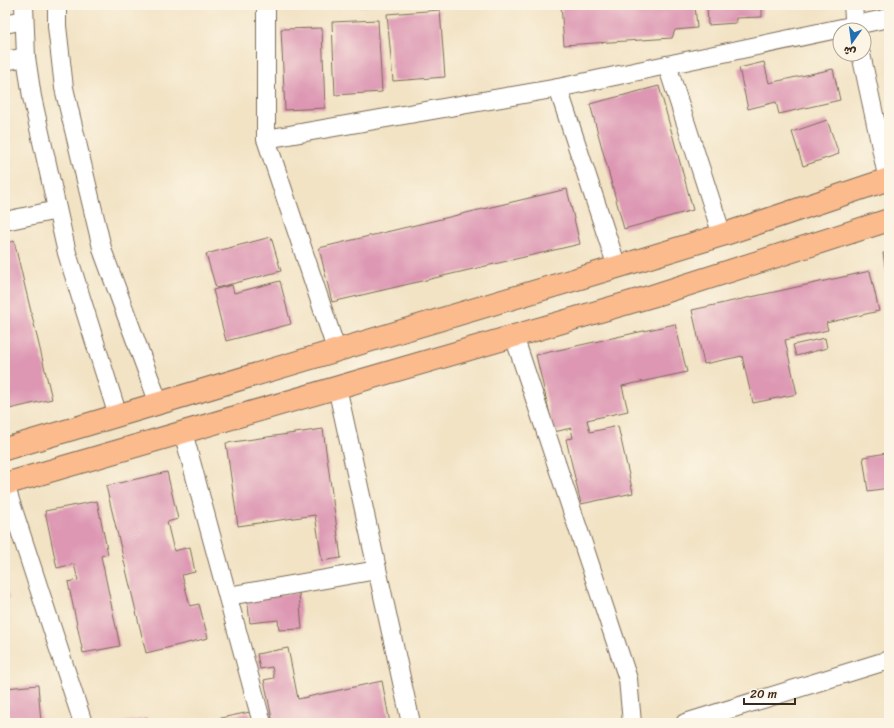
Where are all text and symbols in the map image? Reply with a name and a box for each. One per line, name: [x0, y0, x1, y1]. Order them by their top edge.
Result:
north arrow: [832, 22, 872, 62]
text: ش: [842, 41, 858, 62]
scale bar: [744, 680, 795, 706]
text: 20 m: [750, 683, 777, 705]

